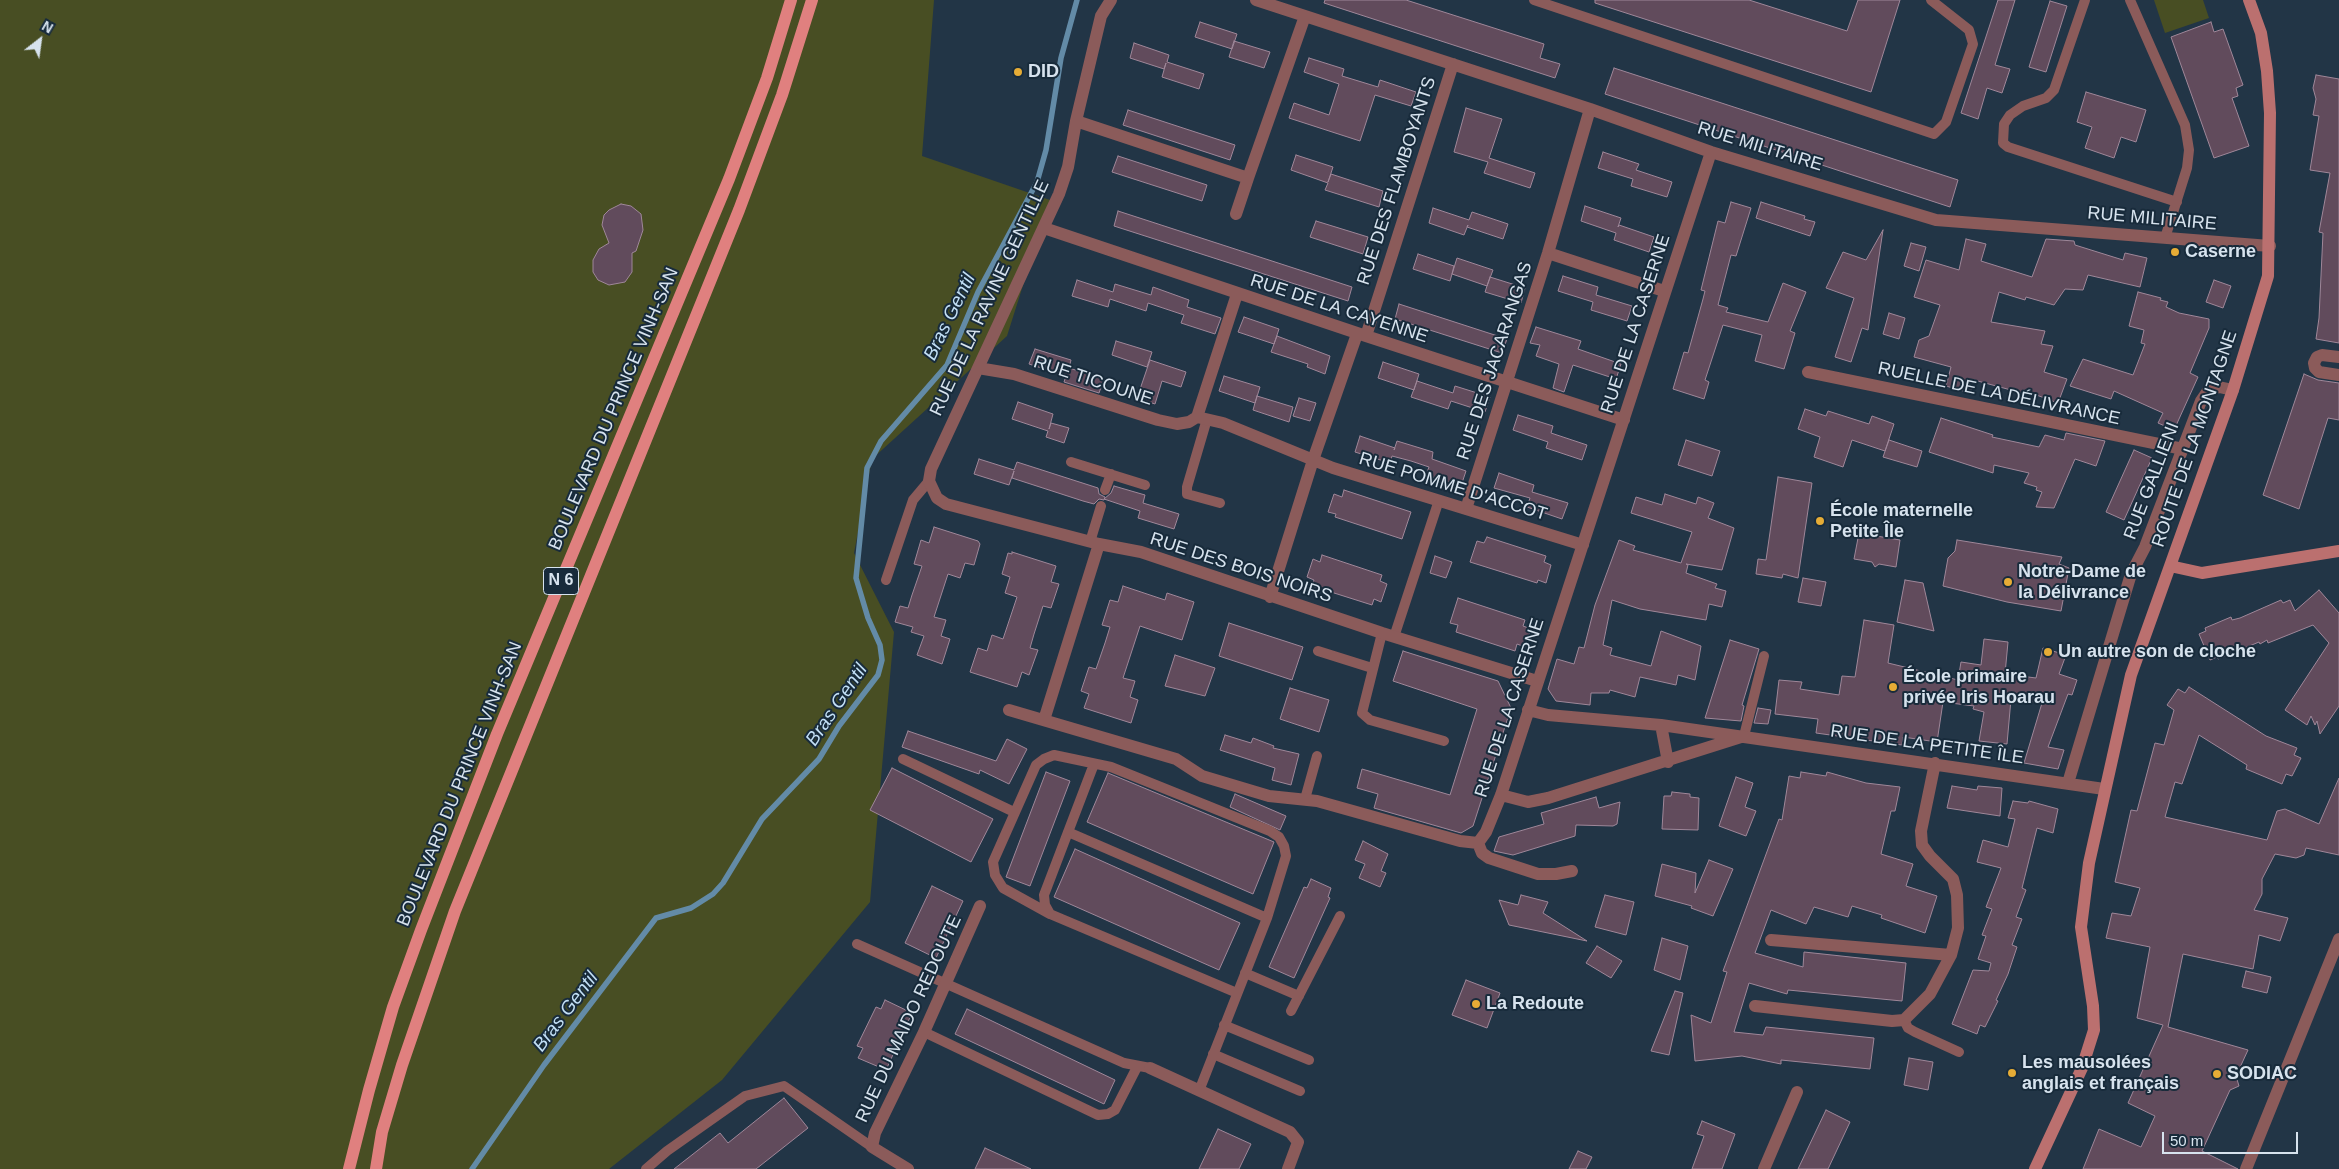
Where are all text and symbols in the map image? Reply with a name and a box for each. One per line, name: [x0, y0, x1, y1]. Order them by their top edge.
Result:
north arrow: [15, 15, 65, 65]
text: N: [39, 18, 56, 36]
place label: DID: [1028, 61, 1059, 83]
marker: DID: [1012, 66, 1024, 78]
street label: RUE DES FLAMBOYANTS: [1353, 74, 1441, 288]
street label: RUE MILITAIRE: [1695, 118, 1825, 176]
street label: RUE DE LA RAVINE GENTILLE: [926, 177, 1054, 419]
street label: RUE MILITAIRE: [2086, 203, 2218, 235]
street label: RUE DE LA CASERNE: [1597, 232, 1675, 416]
place label: Caserne: [2185, 241, 2256, 263]
marker: Caserne: [2169, 246, 2181, 258]
street label: RUE DES JACARANGAS: [1453, 259, 1537, 463]
street label: BOULEVARD DU PRINCE VINH-SAN: [545, 265, 683, 553]
water label: Bras Gentil: [919, 270, 981, 364]
street label: RUE DE LA CAYENNE: [1247, 270, 1431, 348]
street label: ROUTE DE LA MONTAGNE: [2148, 328, 2242, 550]
street label: RUE TICOUNE: [1031, 352, 1155, 410]
street label: RUELLE DE LA DÉLIVRANCE: [1876, 358, 2122, 430]
street label: RUE GALLIENI: [2120, 419, 2184, 543]
street label: RUE POMME D'ACCOT: [1356, 448, 1550, 526]
place label: École maternelle Petite Île: [1830, 500, 1973, 542]
marker: École maternelle Petite Île: [1814, 515, 1826, 527]
street label: RUE DES BOIS NOIRS: [1147, 528, 1335, 608]
place label: Notre-Dame de la Délivrance: [2018, 561, 2146, 604]
road number: N 6: [544, 568, 578, 594]
marker: Notre-Dame de la Délivrance: [2002, 576, 2014, 588]
street label: RUE DE LA CASERNE: [1471, 616, 1549, 800]
street label: BOULEVARD DU PRINCE VINH-SAN: [393, 639, 527, 929]
place label: Un autre son de cloche: [2058, 641, 2256, 663]
marker: Un autre son de cloche: [2042, 646, 2054, 658]
water label: Bras Gentil: [801, 660, 873, 750]
place label: École primaire privée Iris Hoarau: [1903, 666, 2055, 709]
marker: École primaire privée Iris Hoarau: [1887, 681, 1899, 693]
street label: RUE DE LA PETITE ÎLE: [1829, 721, 2025, 769]
street label: RUE DU MAIDO REDOUTE: [851, 912, 967, 1126]
water label: Bras Gentil: [529, 968, 603, 1056]
place label: La Redoute: [1486, 993, 1584, 1015]
marker: La Redoute: [1470, 998, 1482, 1010]
place label: Les mausolées anglais et français: [2022, 1052, 2179, 1094]
place label: SODIAC: [2227, 1063, 2297, 1085]
marker: Les mausolées anglais et français: [2006, 1067, 2018, 1079]
marker: SODIAC: [2211, 1068, 2223, 1080]
scale bar: [2164, 1122, 2300, 1154]
text: 50 m: [2170, 1132, 2203, 1149]

